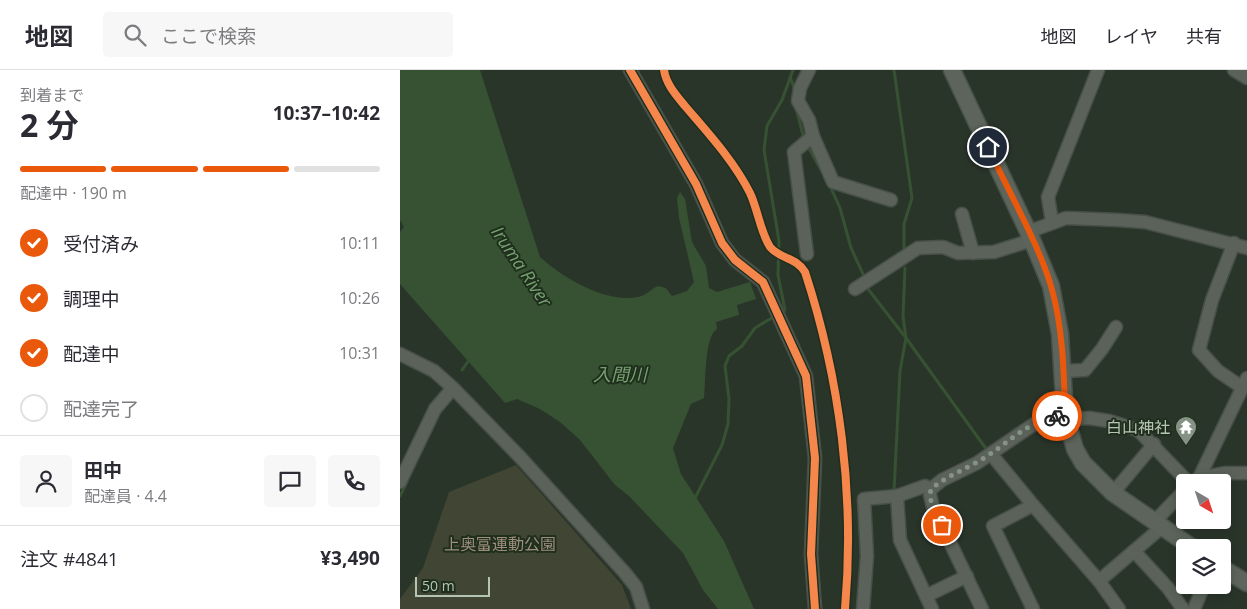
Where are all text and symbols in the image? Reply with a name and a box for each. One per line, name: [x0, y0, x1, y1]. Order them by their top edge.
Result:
search box: [103, 12, 453, 57]
text: 地図: [25, 19, 73, 52]
icon: search: [121, 21, 149, 49]
text: ここで検索: [161, 23, 256, 49]
text: 地図: [1041, 24, 1077, 48]
text: レイヤ: [1105, 24, 1158, 48]
text: 共有: [1186, 24, 1222, 48]
text: 到着まで: [20, 84, 84, 106]
text: 10:37–10:42: [273, 100, 380, 126]
text: 2 分: [20, 103, 79, 146]
pin: [967, 126, 1009, 168]
icon: home: [974, 133, 1002, 161]
text: 配達中 · 190 m: [20, 182, 127, 204]
water label: Iruma River: [486, 221, 558, 312]
icon: check: [20, 229, 48, 257]
text: 受付済み: [63, 231, 139, 257]
text: 10:11: [339, 232, 380, 254]
icon: check: [20, 284, 48, 312]
text: 調理中: [63, 286, 120, 312]
text: 10:26: [339, 287, 380, 309]
icon: check: [20, 339, 48, 367]
text: 配達中: [63, 341, 120, 367]
text: 10:31: [339, 342, 380, 364]
water label: 入間川: [593, 362, 649, 386]
courier: [1032, 391, 1082, 441]
text: 配達完了: [63, 396, 139, 422]
icon: bike: [1043, 402, 1071, 430]
temple icon: 白山神社: [1174, 415, 1198, 446]
place label: 白山神社: [1106, 416, 1170, 438]
button: person: [20, 455, 72, 507]
button: chat: [264, 455, 316, 507]
button: phone: [328, 455, 380, 507]
text: 田中: [84, 457, 122, 483]
north arrow: [1176, 474, 1231, 529]
map controls: [1176, 474, 1231, 594]
text: 配達員 · 4.4: [84, 485, 167, 507]
pin: [921, 504, 963, 546]
icon: bag: [928, 511, 956, 539]
park label: 上奥富運動公園: [444, 533, 556, 555]
button: layers: [1176, 539, 1231, 594]
text: ¥3,490: [320, 545, 380, 571]
text: 注文 #4841: [20, 546, 119, 572]
scale bar: [415, 574, 490, 597]
text: 50 m: [422, 576, 455, 595]

